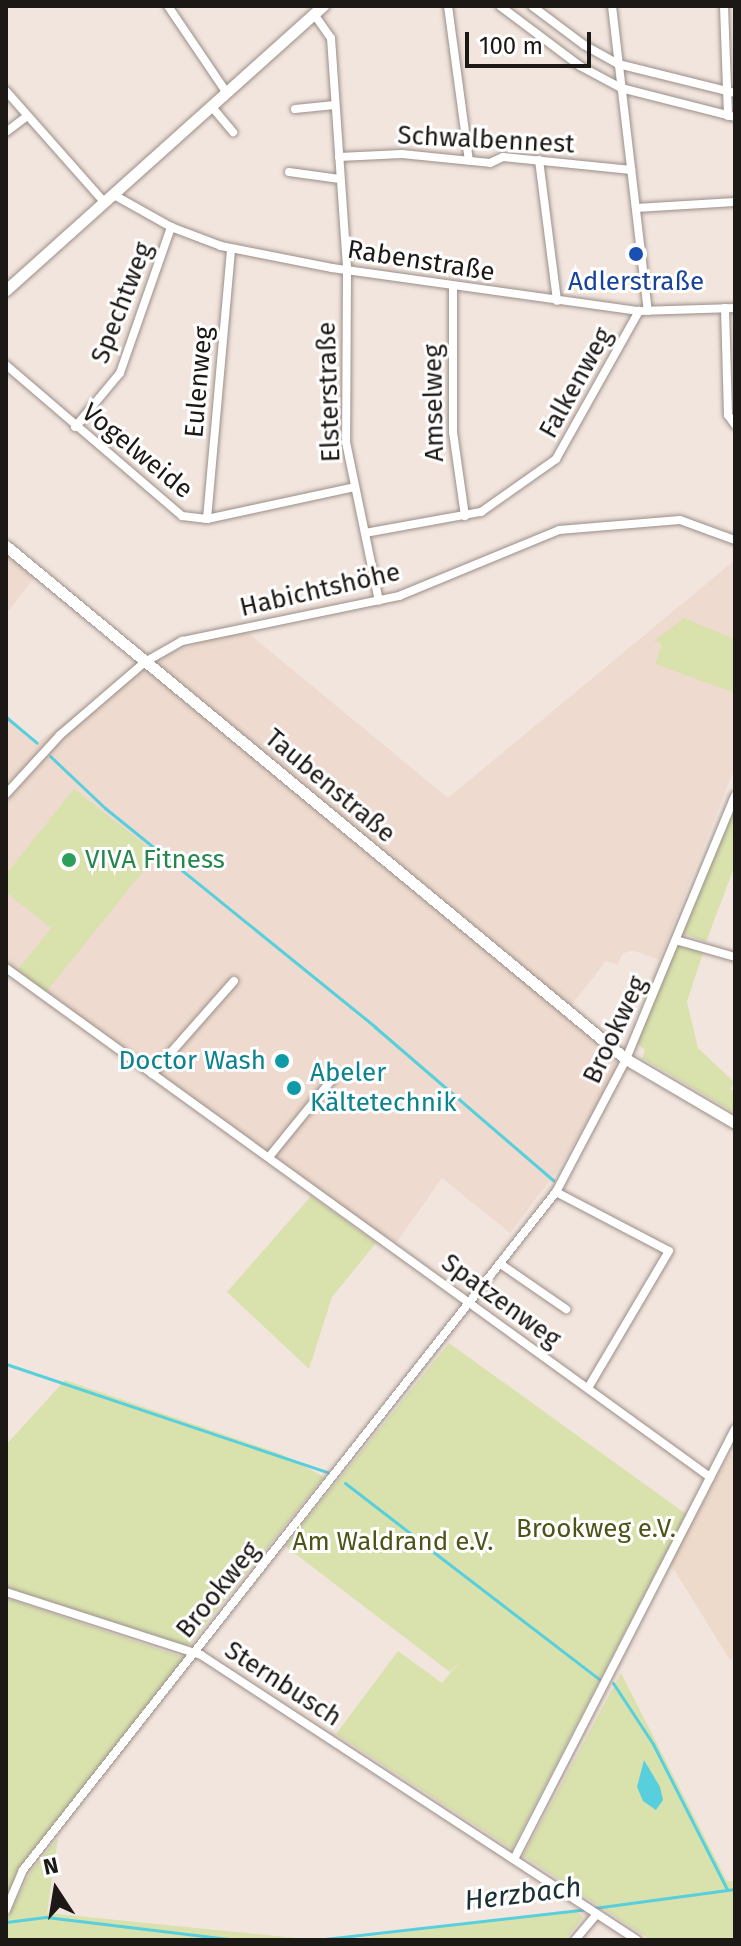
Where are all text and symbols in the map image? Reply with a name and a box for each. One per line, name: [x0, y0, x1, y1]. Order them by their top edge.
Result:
scale bar: [469, 16, 595, 66]
text: 100 m: [479, 32, 543, 60]
street label: Schwalbennest: [397, 120, 575, 160]
street label: Rabenstraße: [345, 234, 497, 288]
street label: Spechtweg: [85, 238, 159, 368]
marker: Adlerstraße: [627, 245, 645, 263]
place label: Adlerstraße: [568, 266, 704, 298]
street label: Elsterstraße: [311, 321, 347, 463]
street label: Falkenweg: [533, 322, 619, 444]
street label: Eulenweg: [179, 325, 219, 439]
street label: Amselweg: [417, 344, 451, 462]
street label: Vogelweide: [75, 397, 199, 505]
street label: Habichtshöhe: [237, 556, 403, 624]
street label: Taubenstraße: [258, 722, 402, 850]
place label: VIVA Fitness: [85, 844, 225, 876]
marker: VIVA Fitness: [60, 851, 78, 869]
street label: Brookweg: [577, 971, 653, 1089]
place label: Doctor Wash: [119, 1045, 266, 1077]
marker: Doctor Wash: [273, 1052, 291, 1070]
place label: Abeler Kältetechnik: [310, 1057, 457, 1118]
marker: Abeler Kältetechnik: [285, 1079, 303, 1097]
street label: Spatzenweg: [435, 1247, 567, 1355]
park label: Brookweg e.V.: [516, 1513, 676, 1545]
park label: Am Waldrand e.V.: [293, 1526, 493, 1558]
street label: Brookweg: [170, 1535, 266, 1645]
street label: Sternbusch: [219, 1635, 347, 1733]
north arrow: [16, 1850, 96, 1930]
text: N: [41, 1851, 61, 1881]
water label: Herzbach: [463, 1870, 583, 1918]

